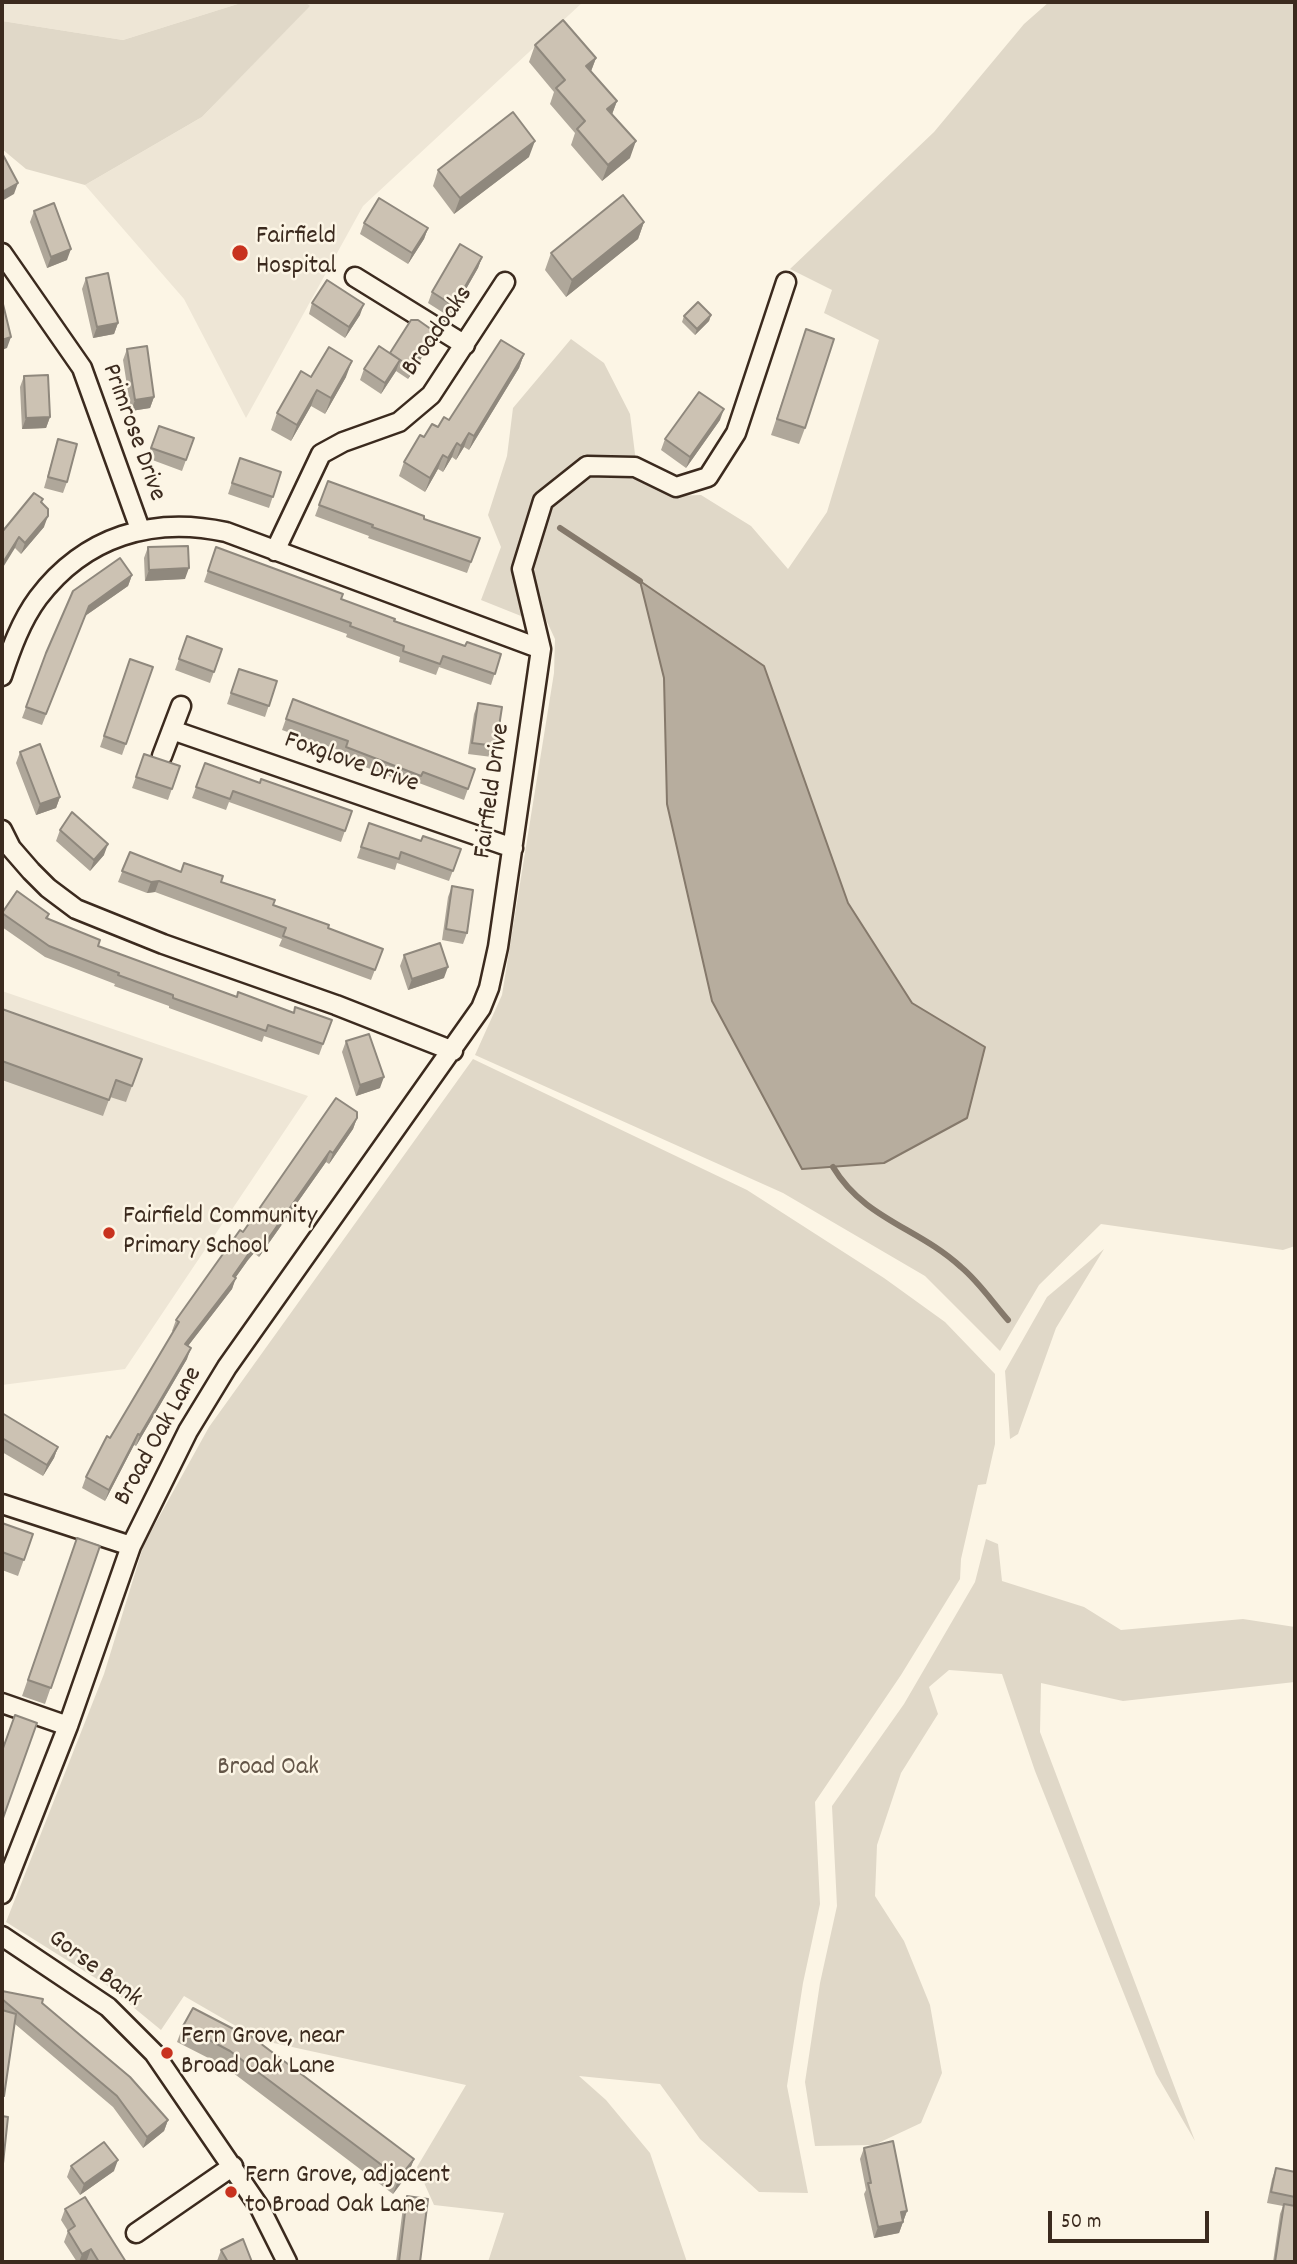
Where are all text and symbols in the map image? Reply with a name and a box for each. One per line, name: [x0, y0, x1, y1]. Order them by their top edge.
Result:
place label: Fairfield Hospital: [256, 222, 337, 284]
marker: Fairfield Hospital: [230, 243, 250, 263]
street label: Broadoaks: [397, 281, 481, 383]
street label: Primrose Drive: [93, 360, 171, 506]
street label: Fairfield Drive: [469, 721, 519, 861]
street label: Foxglove Drive: [280, 726, 422, 802]
place label: Fairfield Community Primary School: [123, 1202, 317, 1264]
marker: Fairfield Community Primary School: [101, 1225, 117, 1241]
street label: Broad Oak Lane: [109, 1362, 211, 1512]
park label: Broad Oak: [217, 1753, 319, 1785]
street label: Gorse Bank: [41, 1924, 147, 2016]
place label: Fern Grove, near Broad Oak Lane: [181, 2022, 344, 2084]
marker: Fern Grove, near Broad Oak Lane: [159, 2045, 175, 2061]
place label: Fern Grove, adjacent to Broad Oak Lane: [245, 2161, 450, 2222]
marker: Fern Grove, adjacent to Broad Oak Lane: [223, 2184, 239, 2200]
scale bar: [1052, 2198, 1213, 2242]
text: 50 m: [1061, 2208, 1101, 2238]

